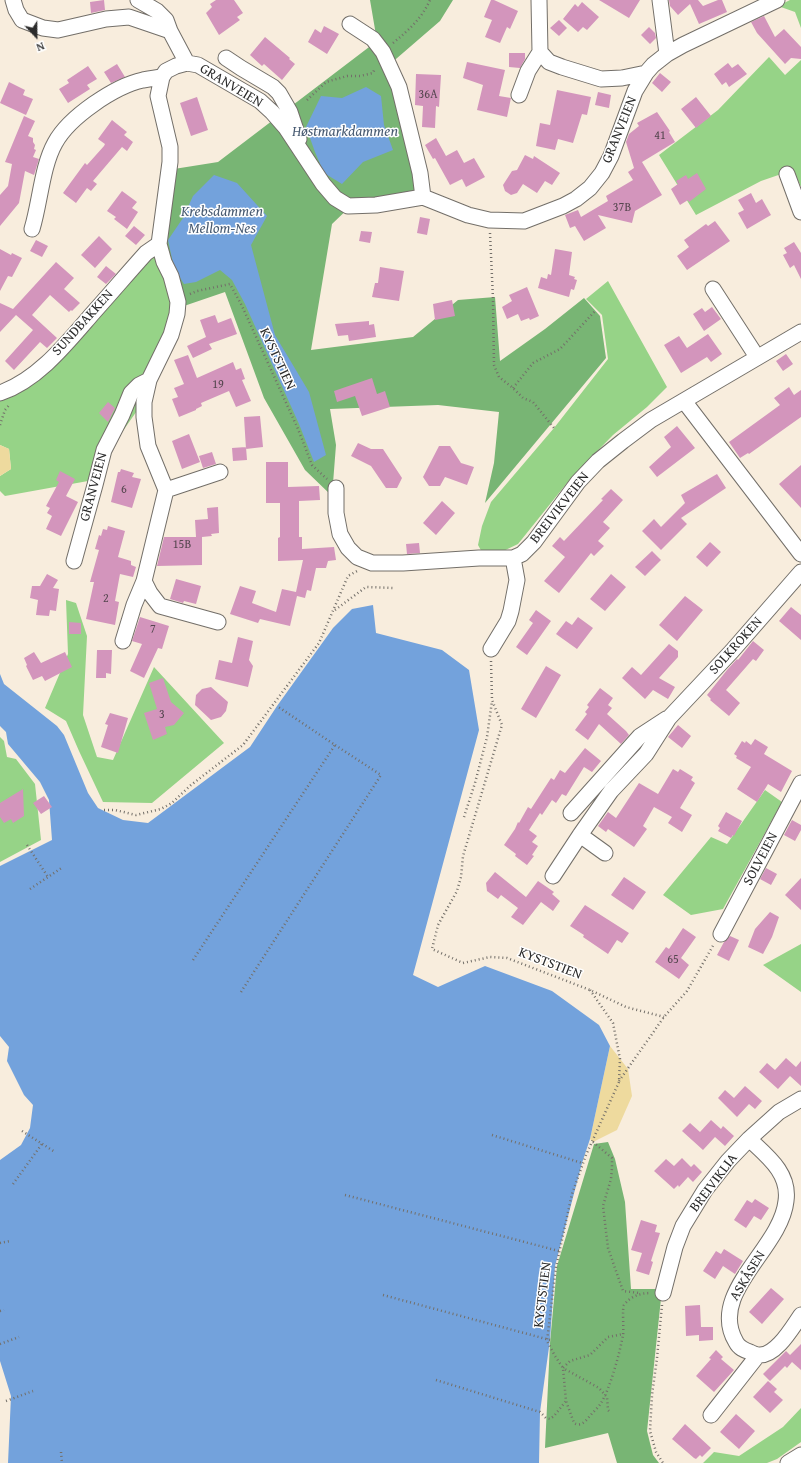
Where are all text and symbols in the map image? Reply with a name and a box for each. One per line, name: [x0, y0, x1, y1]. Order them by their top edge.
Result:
north arrow: [16, 16, 56, 56]
text: N: [34, 38, 47, 56]
street label: GRANVEIEN: [196, 61, 266, 111]
house number: 36A: [419, 88, 437, 102]
street label: GRANVEIEN: [599, 94, 641, 166]
water label: Høstmarkdammen: [292, 123, 398, 141]
house number: 41: [654, 129, 666, 143]
house number: 37B: [613, 201, 631, 215]
water label: Krebsdammen Mellom-Nes: [181, 203, 263, 238]
street label: SUNDBAKKEN: [49, 287, 117, 359]
street label: KYSTSTIEN: [255, 325, 299, 393]
house number: 19: [212, 378, 224, 392]
street label: GRANVEIEN: [77, 451, 111, 523]
street label: BREIVIKVEIEN: [527, 469, 593, 547]
house number: 6: [121, 483, 127, 497]
house number: 15B: [173, 538, 191, 552]
house number: 2: [103, 592, 109, 606]
street label: SOLKROKEN: [706, 614, 766, 678]
house number: 7: [150, 623, 156, 637]
house number: 3: [159, 708, 165, 722]
street label: SOLVEIEN: [740, 830, 782, 888]
street label: KYSTSTIEN: [516, 944, 584, 984]
house number: 65: [667, 953, 679, 967]
street label: BREIVIKLIA: [687, 1150, 741, 1216]
street label: ASKÅSEN: [727, 1248, 769, 1304]
street label: KYSTSTIEN: [531, 1261, 555, 1329]

